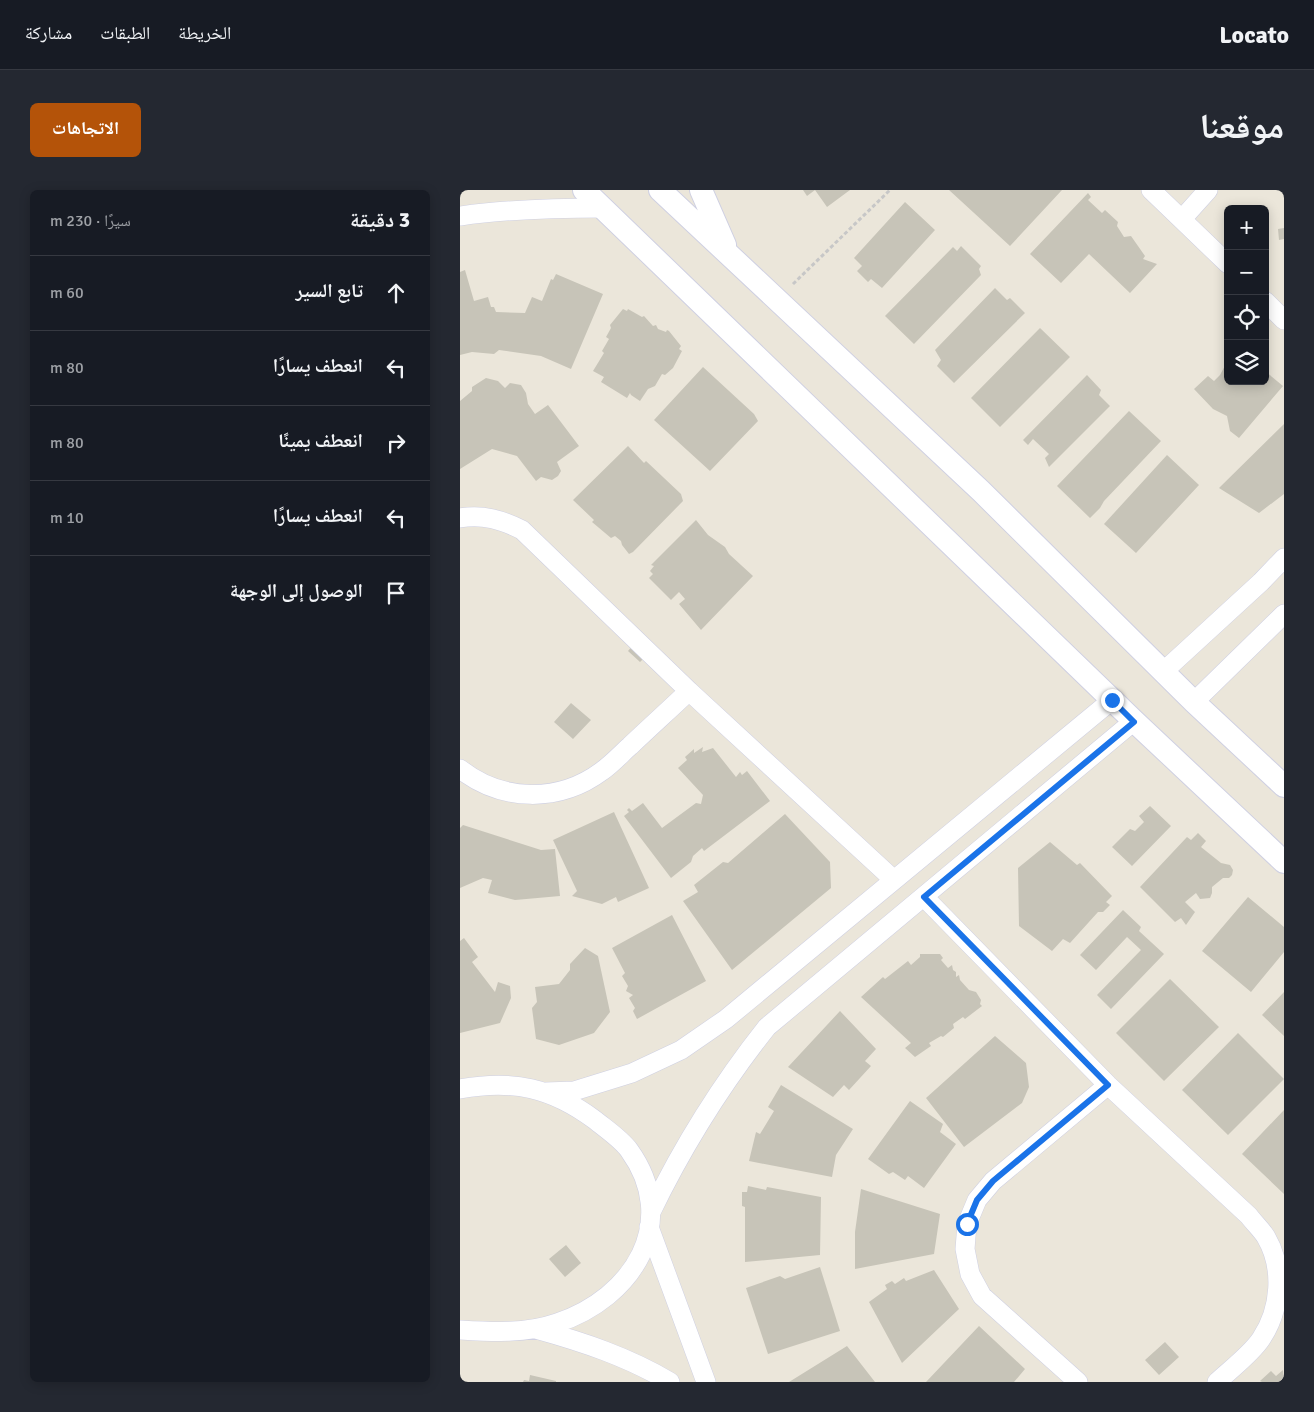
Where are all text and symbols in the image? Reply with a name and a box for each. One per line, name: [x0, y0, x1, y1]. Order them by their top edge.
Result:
text: Locato: [1219, 20, 1289, 50]
text: مشاركة: [25, 22, 72, 44]
text: الطبقات: [100, 22, 150, 44]
text: الخريطة: [178, 22, 231, 44]
button: الاتجاهات: [30, 103, 141, 157]
text: موقعنا: [1199, 105, 1284, 148]
map controls: [1224, 205, 1269, 385]
button: +: [1224, 205, 1269, 250]
text: 3 دقيقة: [350, 207, 410, 233]
text: سيرًا · 230 m: [50, 211, 131, 231]
button: −: [1224, 250, 1269, 295]
text: تابع السير: [295, 279, 363, 303]
icon: ahead: [382, 279, 410, 307]
text: 60 m: [50, 283, 84, 303]
button: locate: [1224, 295, 1269, 340]
button: layers: [1224, 340, 1269, 385]
text: انعطف يسارًا: [273, 354, 363, 378]
icon: left: [382, 354, 410, 382]
text: 80 m: [50, 358, 84, 378]
text: انعطف يمينًا: [278, 429, 363, 453]
icon: right: [382, 429, 410, 457]
text: 80 m: [50, 433, 84, 453]
text: انعطف يسارًا: [273, 504, 363, 528]
icon: left: [382, 504, 410, 532]
text: 10 m: [50, 508, 84, 528]
text: الوصول إلى الوجهة: [230, 579, 363, 603]
icon: arrive: [382, 579, 410, 607]
route end: [1101, 689, 1124, 712]
route start: [956, 1213, 979, 1236]

